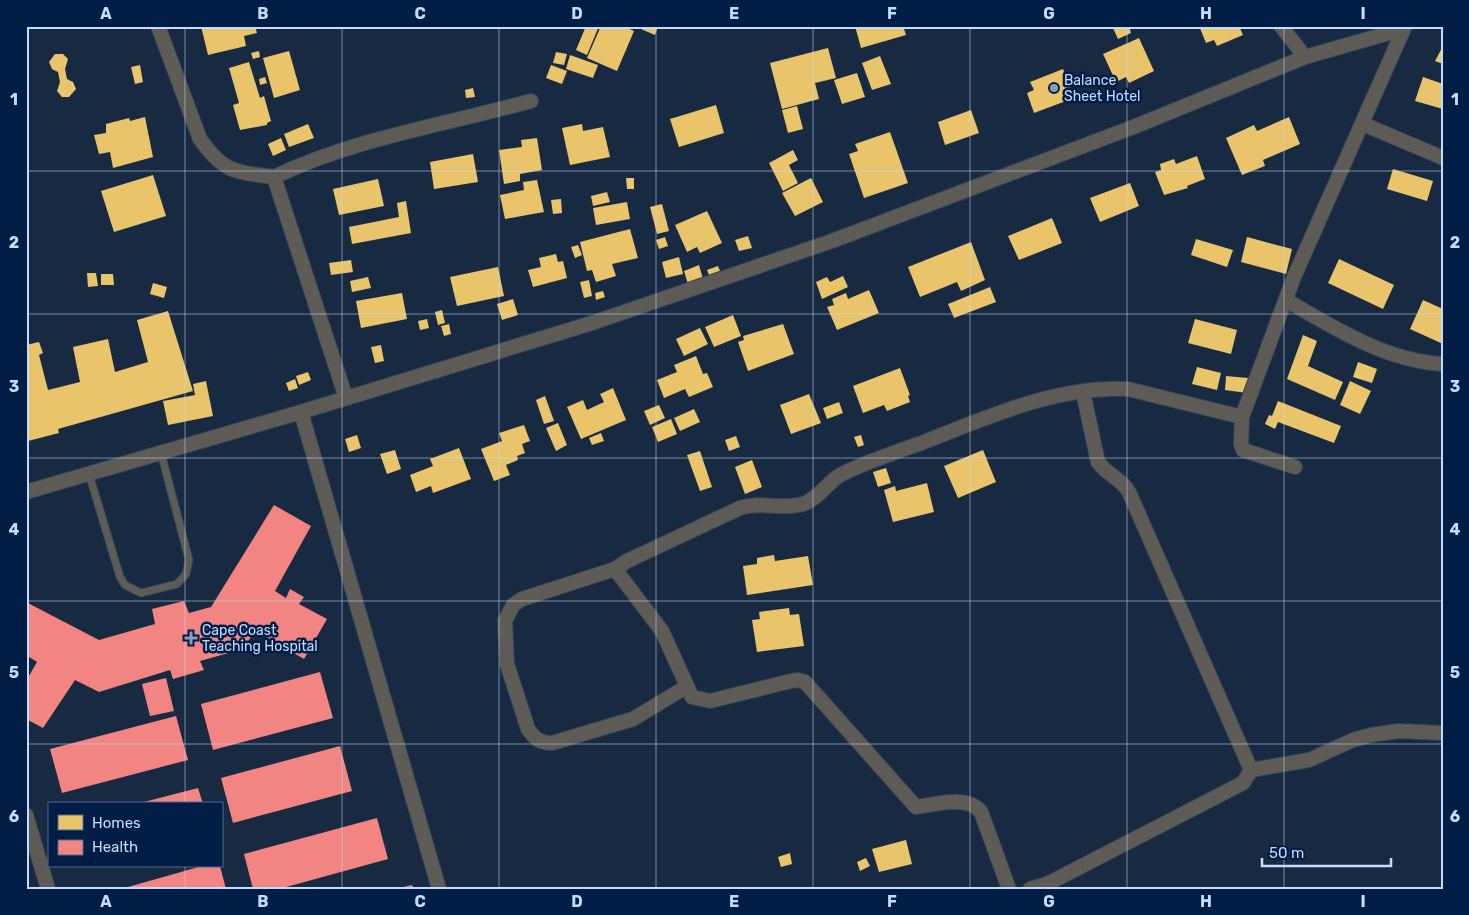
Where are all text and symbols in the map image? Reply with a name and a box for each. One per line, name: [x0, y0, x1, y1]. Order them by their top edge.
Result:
text: A: [100, 4, 112, 23]
text: B: [257, 4, 269, 23]
text: C: [414, 4, 426, 23]
text: D: [571, 4, 583, 23]
text: E: [729, 4, 739, 23]
text: F: [887, 4, 897, 23]
text: G: [1043, 4, 1055, 23]
text: H: [1200, 4, 1212, 23]
text: I: [1360, 4, 1366, 23]
place label: Balance Sheet Hotel: [1064, 72, 1140, 105]
marker: Balance Sheet Hotel: [1048, 82, 1060, 94]
text: 1: [10, 90, 18, 109]
text: 1: [1451, 90, 1459, 109]
text: 2: [9, 233, 19, 252]
text: 2: [1450, 233, 1460, 252]
text: 3: [9, 377, 19, 396]
text: 3: [1450, 377, 1460, 396]
text: 4: [9, 520, 20, 539]
text: 4: [1450, 520, 1461, 539]
place label: Cape Coast Teaching Hospital: [202, 622, 318, 655]
marker: Cape Coast Teaching Hospital: [184, 631, 198, 645]
text: 5: [9, 663, 19, 682]
text: 5: [1450, 663, 1460, 682]
legend: [48, 802, 222, 868]
text: 6: [9, 807, 19, 826]
text: 6: [1450, 807, 1460, 826]
text: Homes: [92, 814, 141, 832]
scale bar: [1262, 835, 1390, 867]
text: Health: [92, 838, 138, 856]
text: 50 m: [1269, 844, 1304, 862]
text: A: [100, 892, 112, 911]
text: B: [257, 892, 269, 911]
text: C: [414, 892, 426, 911]
text: D: [571, 892, 583, 911]
text: E: [729, 892, 739, 911]
text: F: [887, 892, 897, 911]
text: G: [1043, 892, 1055, 911]
text: H: [1200, 892, 1212, 911]
text: I: [1360, 892, 1366, 911]

